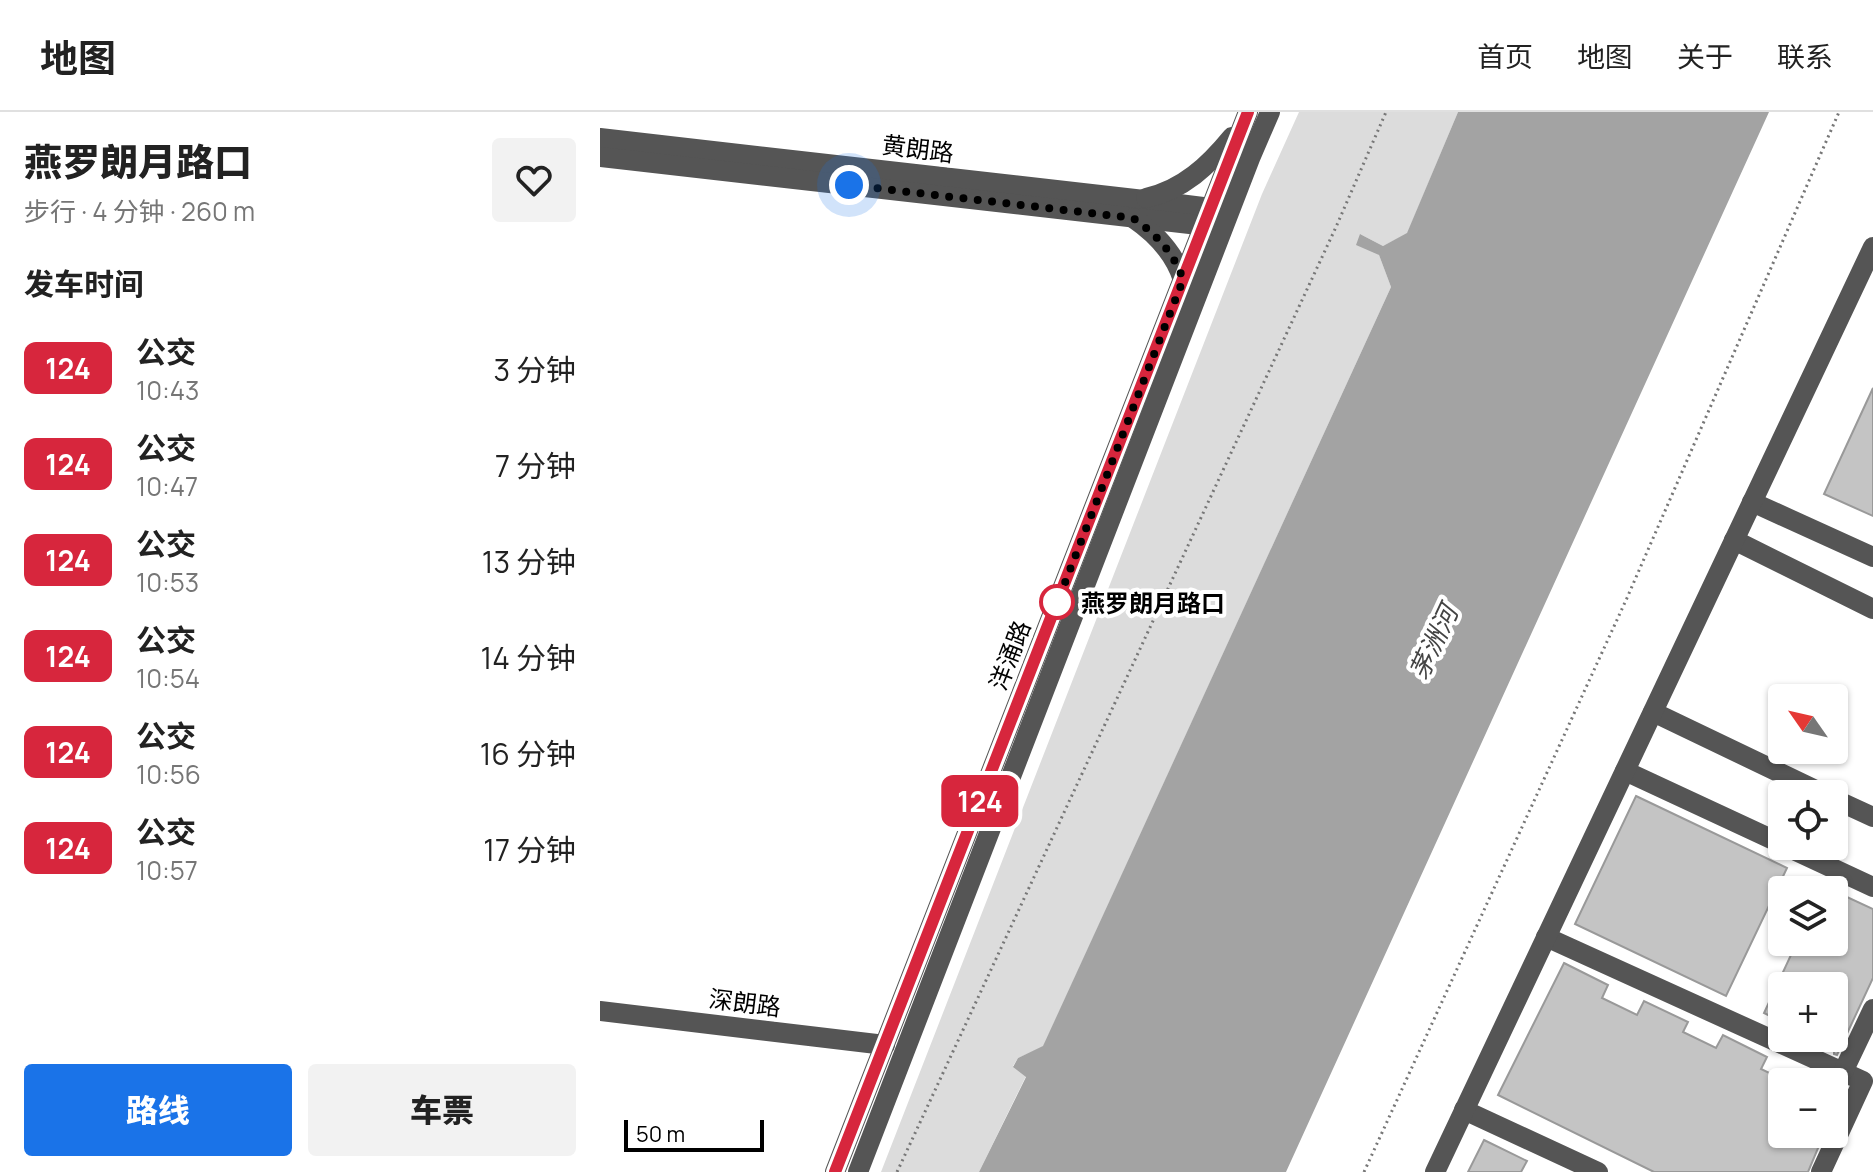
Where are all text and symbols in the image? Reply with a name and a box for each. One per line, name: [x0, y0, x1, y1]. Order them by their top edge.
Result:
text: 地图: [40, 31, 116, 83]
text: 首页: [1477, 37, 1533, 75]
text: 地图: [1577, 37, 1633, 75]
text: 关于: [1677, 37, 1733, 75]
text: 联系: [1777, 37, 1833, 75]
street label: 黄朗路: [880, 127, 956, 169]
text: 燕罗朗月路口: [24, 135, 252, 187]
button: heart: [492, 138, 576, 222]
your location: [829, 165, 869, 205]
text: 步行 · 4 分钟 · 260 m: [24, 193, 255, 229]
text: 发车时间: [24, 263, 144, 304]
text: 公交: [136, 331, 196, 372]
text: 124: [45, 349, 91, 387]
text: 3 分钟: [493, 349, 576, 390]
text: 10:43: [136, 372, 199, 408]
text: 公交: [136, 427, 196, 468]
text: 124: [45, 445, 91, 483]
text: 7 分钟: [495, 445, 576, 486]
text: 10:47: [136, 468, 198, 504]
text: 公交: [136, 523, 196, 564]
text: 124: [45, 541, 91, 579]
text: 13 分钟: [482, 541, 576, 582]
text: 10:53: [136, 564, 199, 600]
marker: 燕罗朗月路口: [1040, 585, 1074, 619]
place label: 燕罗朗月路口: [1081, 586, 1225, 619]
water label: 茅洲河: [1400, 595, 1468, 685]
street label: 洋涌路: [981, 615, 1037, 695]
text: 公交: [136, 619, 196, 660]
text: 124: [45, 637, 91, 675]
text: 14 分钟: [481, 637, 576, 678]
text: 10:54: [136, 660, 200, 696]
north arrow: [1768, 684, 1848, 764]
map controls: [1768, 684, 1848, 1148]
text: 公交: [136, 715, 196, 756]
text: 124: [45, 733, 91, 771]
text: 16 分钟: [480, 733, 576, 774]
text: 10:56: [136, 756, 201, 792]
line badge: 124: [934, 775, 1026, 827]
button: locate: [1768, 780, 1848, 860]
text: 124: [957, 782, 1003, 820]
text: 公交: [136, 811, 196, 852]
text: 124: [45, 829, 91, 867]
text: 17 分钟: [483, 829, 576, 870]
text: 10:57: [136, 852, 198, 888]
button: layers: [1768, 876, 1848, 956]
button: +: [1768, 972, 1848, 1052]
street label: 深朗路: [707, 981, 783, 1023]
button: 路线: [24, 1064, 292, 1156]
button: 车票: [308, 1064, 576, 1156]
button: −: [1768, 1068, 1848, 1148]
scale bar: [624, 1116, 764, 1152]
text: 50 m: [636, 1119, 685, 1149]

